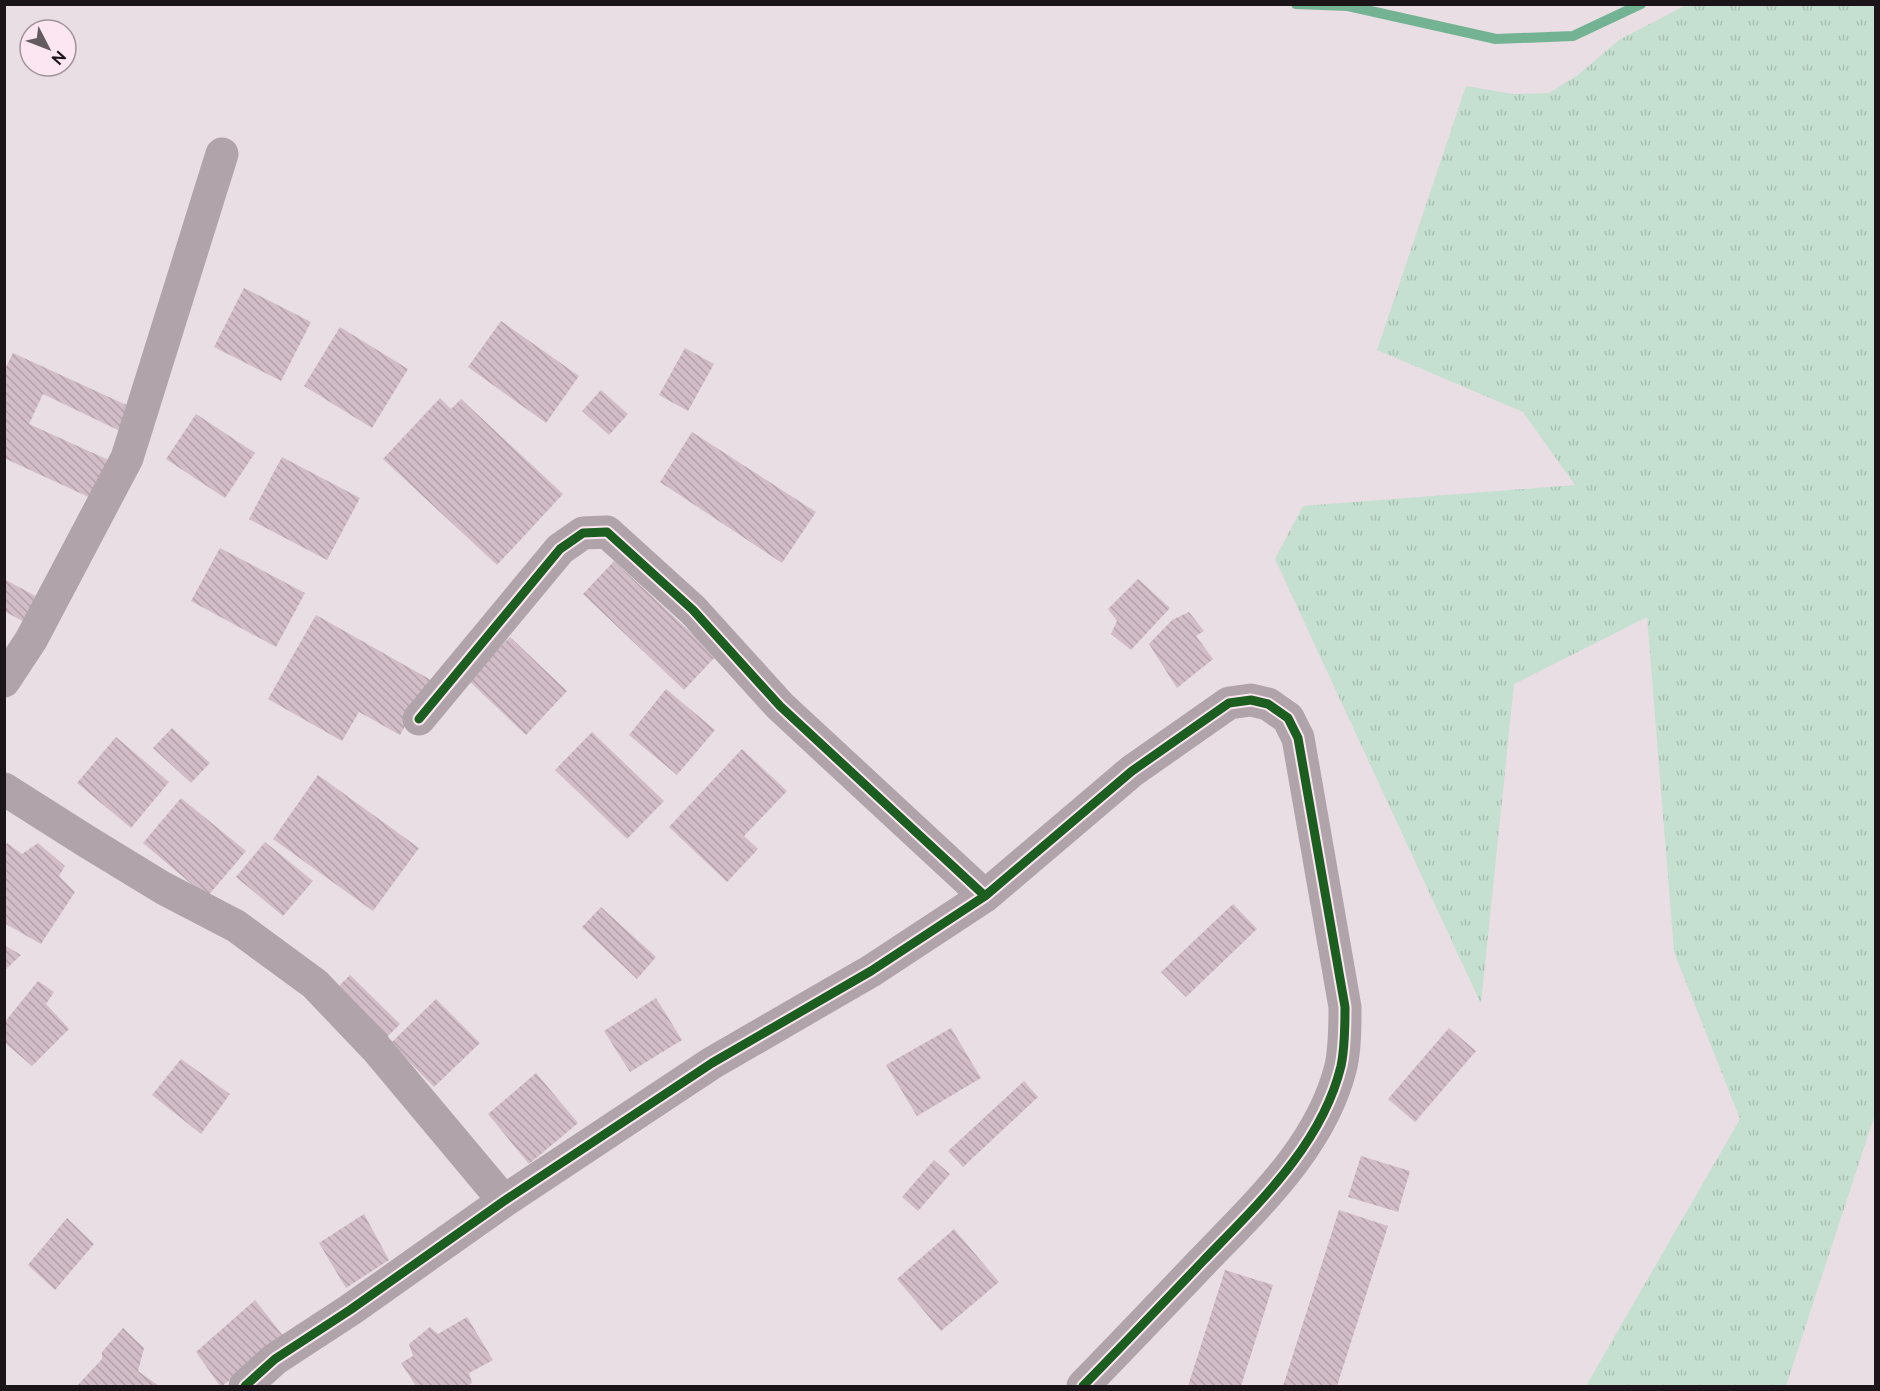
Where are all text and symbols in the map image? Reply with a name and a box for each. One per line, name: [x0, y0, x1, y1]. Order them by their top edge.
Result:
north arrow: [18, 18, 78, 78]
text: N: [48, 47, 70, 69]

